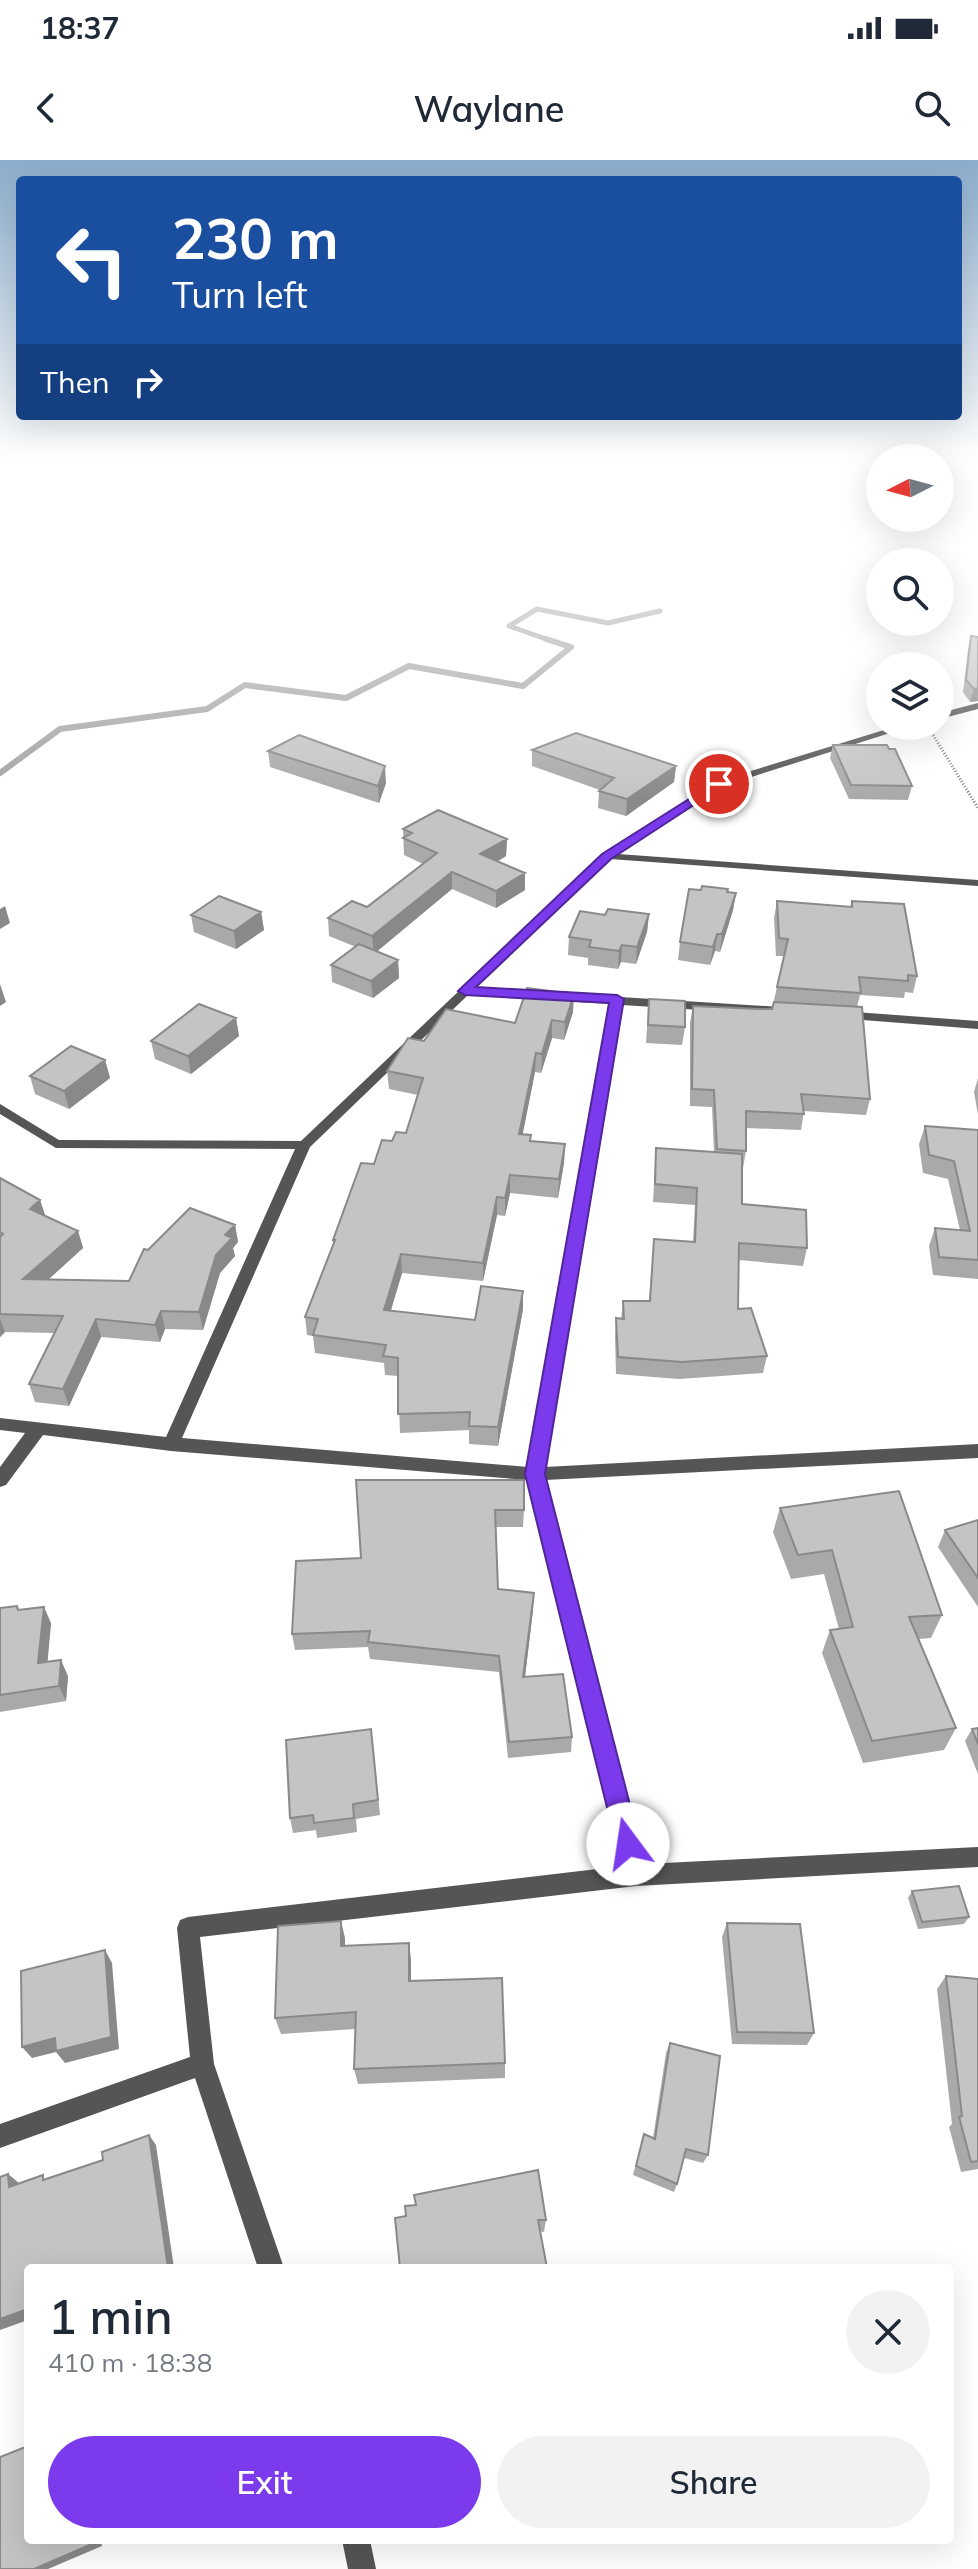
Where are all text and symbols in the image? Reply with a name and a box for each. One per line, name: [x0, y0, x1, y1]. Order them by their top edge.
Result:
text: 18:37: [40, 9, 119, 47]
icon: back: [24, 86, 68, 130]
text: Waylane: [413, 86, 565, 131]
icon: search: [910, 86, 954, 130]
text: 230 m: [172, 203, 339, 273]
icon: left: [40, 208, 144, 312]
text: Turn left: [172, 272, 308, 317]
icon: right: [126, 360, 170, 404]
text: Then: [40, 363, 110, 401]
north arrow: [866, 444, 954, 532]
map controls: [866, 444, 954, 740]
button: search: [866, 548, 954, 636]
button: layers: [866, 652, 954, 740]
pin: [685, 750, 753, 818]
icon: arrive: [697, 762, 741, 806]
position arrow: [586, 1802, 670, 1886]
text: 1 min: [48, 2286, 173, 2346]
button: close: [846, 2290, 930, 2374]
text: 410 m · 18:38: [48, 2346, 212, 2379]
button: Exit: [48, 2436, 481, 2528]
button: Share: [497, 2436, 930, 2528]

